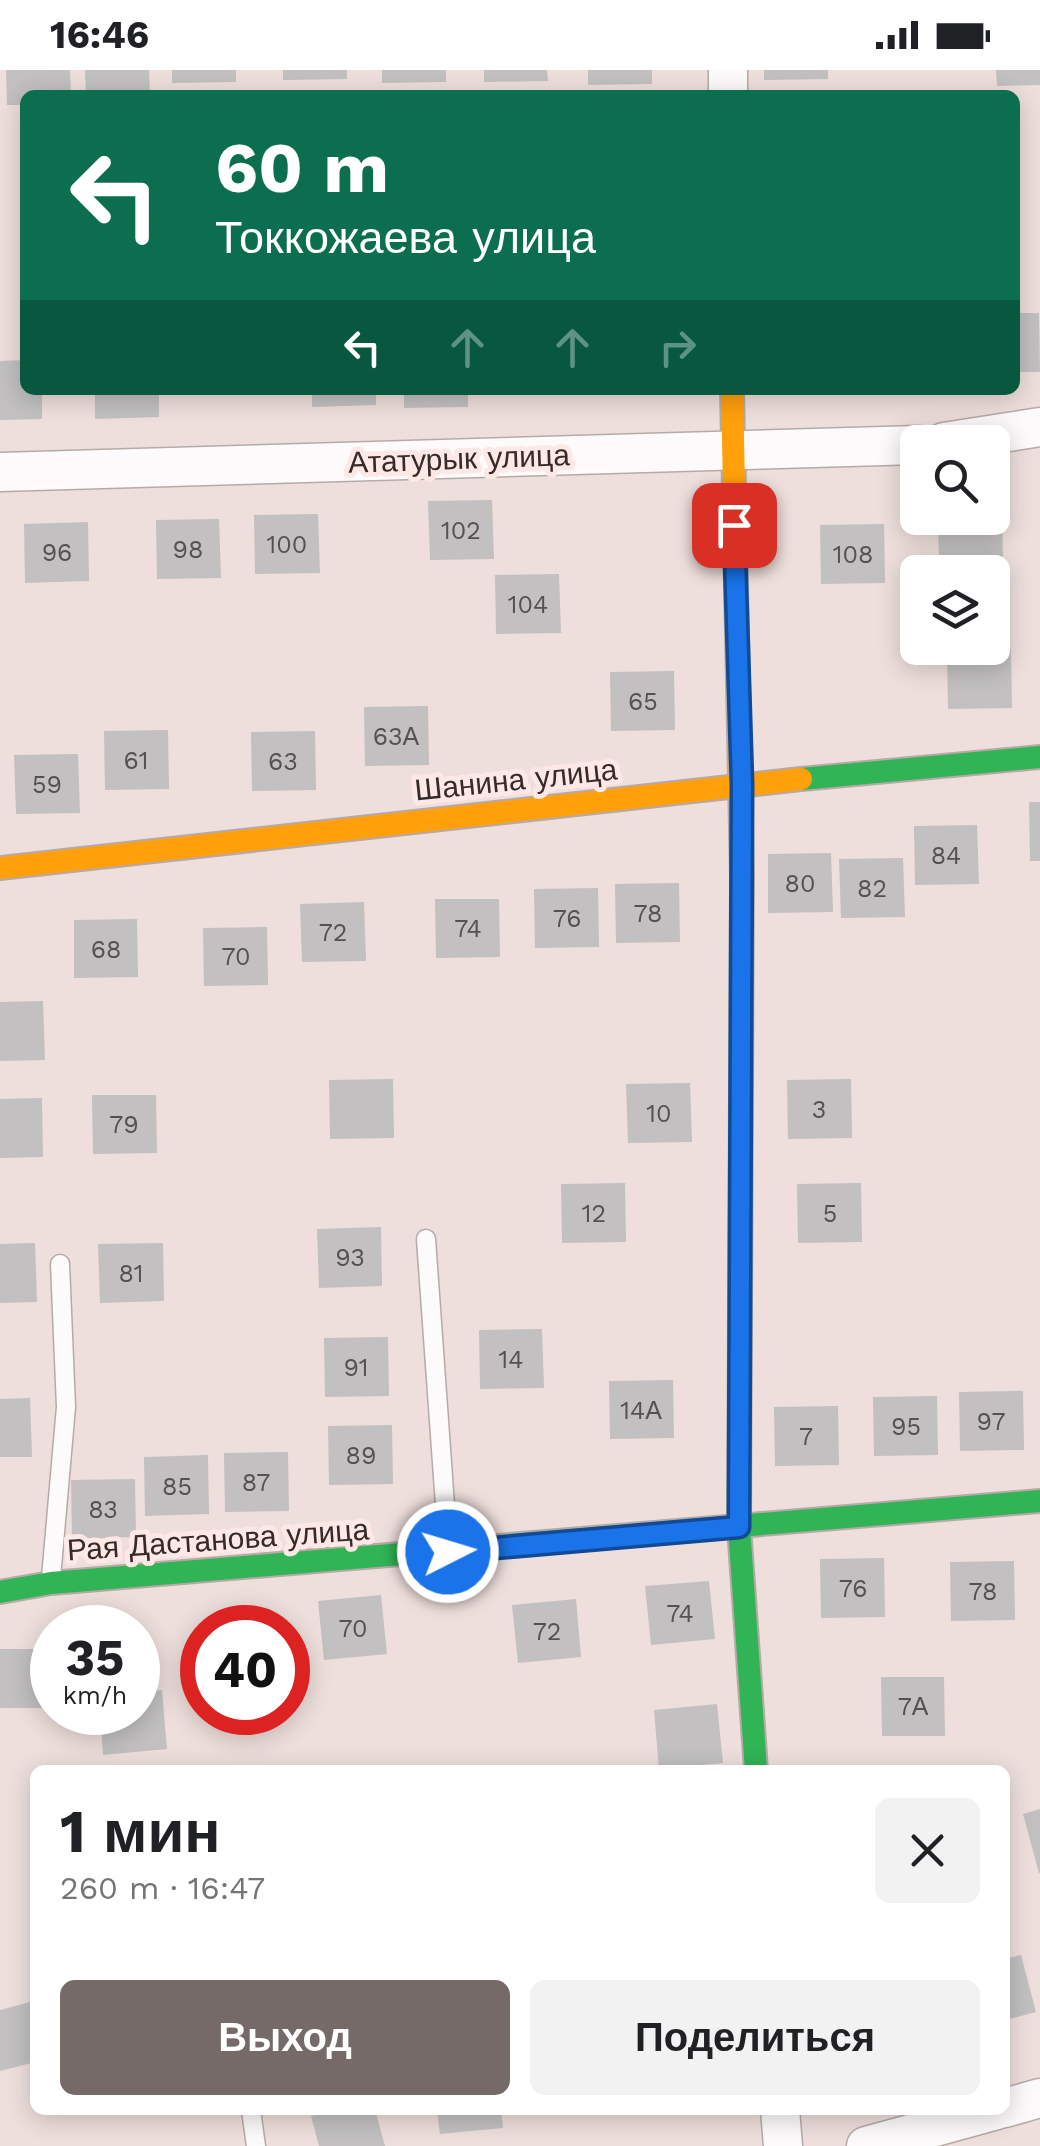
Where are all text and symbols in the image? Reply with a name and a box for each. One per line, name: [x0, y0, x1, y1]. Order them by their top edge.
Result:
text: 16:46: [50, 13, 149, 57]
text: 60 m: [215, 127, 389, 209]
icon: left: [50, 130, 180, 260]
text: Токкожаева улица: [215, 211, 596, 264]
icon: left: [335, 320, 390, 375]
icon: ahead: [440, 320, 495, 375]
icon: ahead: [545, 320, 600, 375]
icon: right: [650, 320, 705, 375]
map controls: [900, 425, 1010, 665]
button: search: [900, 425, 1010, 535]
street label: Ататурык улица: [348, 437, 571, 480]
pin: [692, 483, 777, 568]
icon: arrive: [707, 498, 762, 553]
house number: 102: [441, 516, 481, 545]
house number: 100: [267, 530, 307, 559]
house number: 98: [173, 535, 203, 564]
house number: 96: [42, 538, 72, 567]
house number: 108: [833, 540, 873, 569]
button: layers: [900, 555, 1010, 665]
house number: 104: [508, 590, 548, 619]
house number: 65: [628, 687, 658, 716]
house number: 63А: [373, 722, 420, 751]
house number: 61: [124, 746, 148, 775]
house number: 63: [268, 747, 298, 776]
street label: Шанина улица: [413, 751, 619, 808]
house number: 59: [32, 770, 62, 799]
house number: 84: [931, 841, 961, 870]
house number: 80: [785, 869, 815, 898]
house number: 82: [857, 874, 887, 903]
house number: 78: [634, 899, 662, 928]
house number: 76: [553, 904, 581, 933]
house number: 74: [454, 914, 482, 943]
house number: 72: [319, 918, 347, 947]
house number: 68: [91, 935, 121, 964]
house number: 70: [221, 942, 251, 971]
house number: 3: [812, 1095, 826, 1124]
house number: 10: [646, 1099, 672, 1128]
house number: 79: [109, 1110, 139, 1139]
house number: 12: [582, 1199, 606, 1228]
house number: 5: [823, 1199, 837, 1228]
house number: 93: [335, 1243, 365, 1272]
house number: 81: [118, 1259, 144, 1288]
house number: 14: [498, 1345, 524, 1374]
house number: 91: [343, 1353, 369, 1382]
house number: 14А: [620, 1396, 662, 1425]
house number: 97: [977, 1407, 1005, 1436]
house number: 95: [891, 1412, 921, 1441]
house number: 7: [799, 1422, 813, 1451]
house number: 89: [346, 1441, 376, 1470]
house number: 87: [242, 1468, 270, 1497]
house number: 85: [162, 1472, 192, 1501]
house number: 83: [88, 1495, 118, 1524]
position arrow: [396, 1500, 500, 1604]
street label: Рая Дастанова улица: [66, 1511, 370, 1568]
house number: 76: [839, 1574, 867, 1603]
house number: 78: [969, 1577, 997, 1606]
house number: 74: [666, 1599, 694, 1628]
speed limit sign: 40: [180, 1605, 310, 1735]
house number: 70: [338, 1614, 368, 1643]
house number: 72: [533, 1617, 561, 1646]
text: 35: [66, 1628, 124, 1687]
text: km/h: [63, 1681, 127, 1710]
house number: 7А: [898, 1692, 929, 1721]
text: 1 мин: [60, 1796, 221, 1867]
button: close: [875, 1798, 980, 1903]
text: 260 m · 16:47: [60, 1869, 265, 1907]
button: Выход: [60, 1980, 510, 2095]
button: Поделиться: [530, 1980, 980, 2095]

